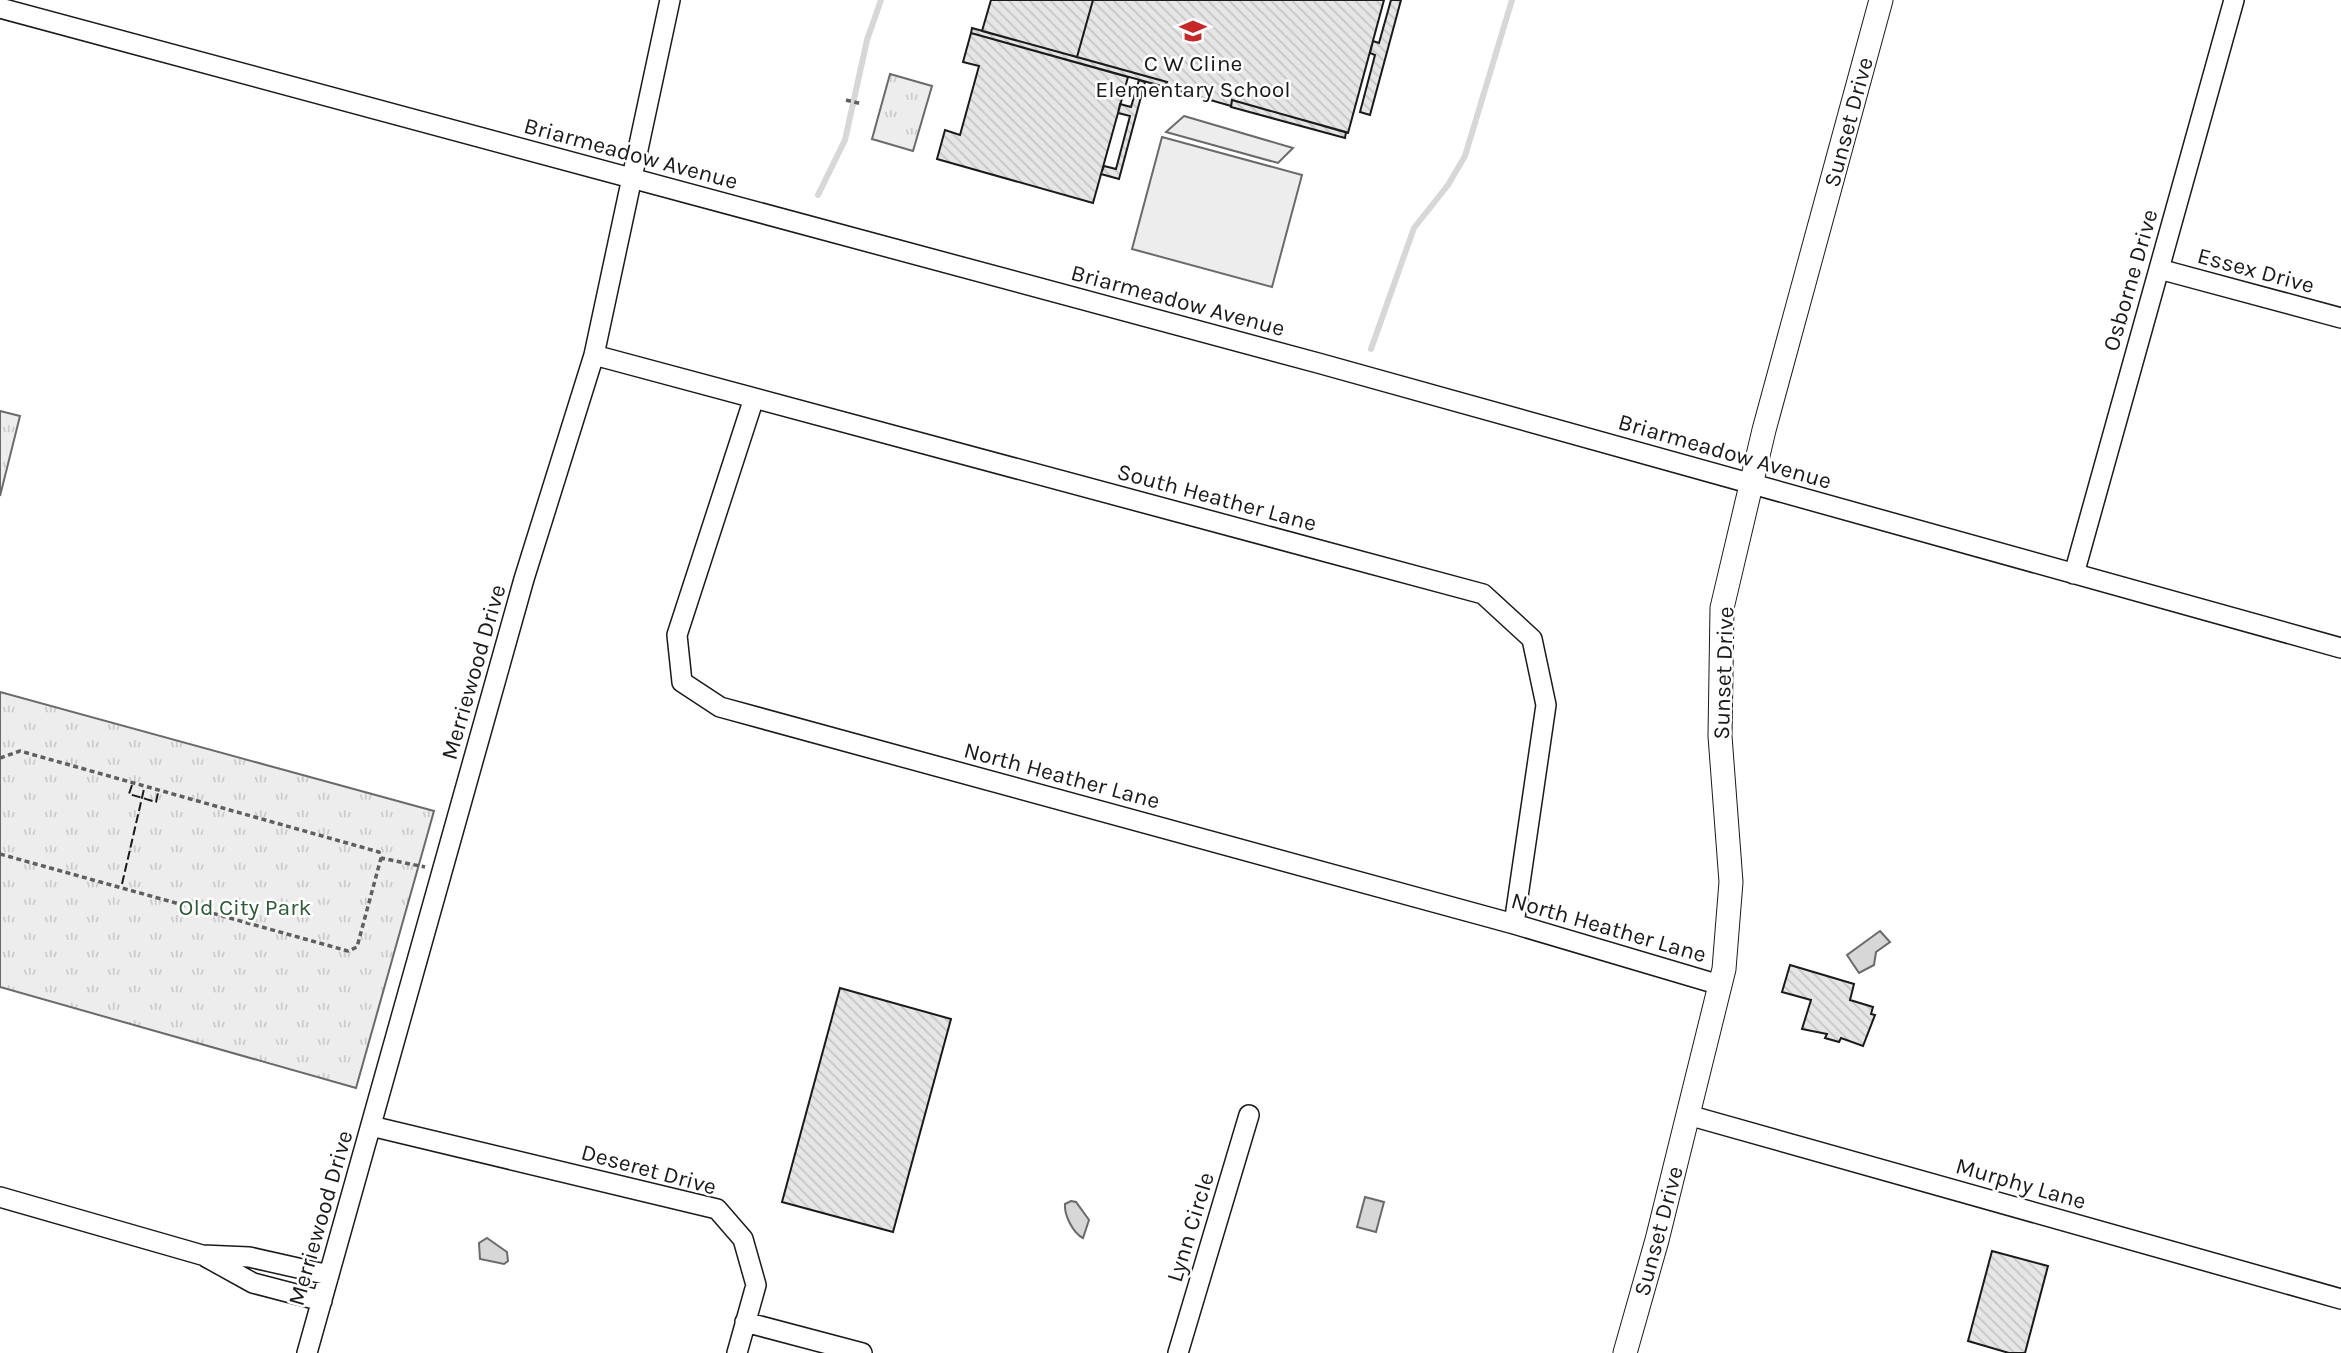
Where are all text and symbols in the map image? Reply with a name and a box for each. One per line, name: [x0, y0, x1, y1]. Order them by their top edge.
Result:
school or university icon: C W Cline Elementary School: [1178, 16, 1208, 46]
place label: C W Cline Elementary School: [1095, 50, 1291, 103]
street label: Sunset Drive: [1818, 54, 1879, 190]
street label: Briarmeadow Avenue: [521, 112, 741, 195]
street label: Osborne Drive: [2097, 206, 2164, 354]
street label: Essex Drive: [2194, 242, 2317, 299]
street label: Briarmeadow Avenue: [1068, 259, 1288, 342]
street label: Briarmeadow Avenue: [1615, 408, 1835, 495]
street label: South Heather Lane: [1114, 458, 1320, 537]
street label: Merriewood Drive: [436, 581, 511, 763]
street label: Sunset Drive: [1708, 606, 1739, 740]
street label: North Heather Lane: [961, 736, 1163, 815]
street label: North Heather Lane: [1508, 887, 1710, 968]
park label: Old City Park: [179, 894, 311, 921]
street label: Merriewood Drive: [283, 1127, 358, 1309]
street label: Deseret Drive: [578, 1138, 719, 1200]
street label: Murphy Lane: [1953, 1152, 2089, 1215]
street label: Sunset Drive: [1628, 1163, 1689, 1299]
street label: Lynn Circle: [1161, 1169, 1220, 1285]

